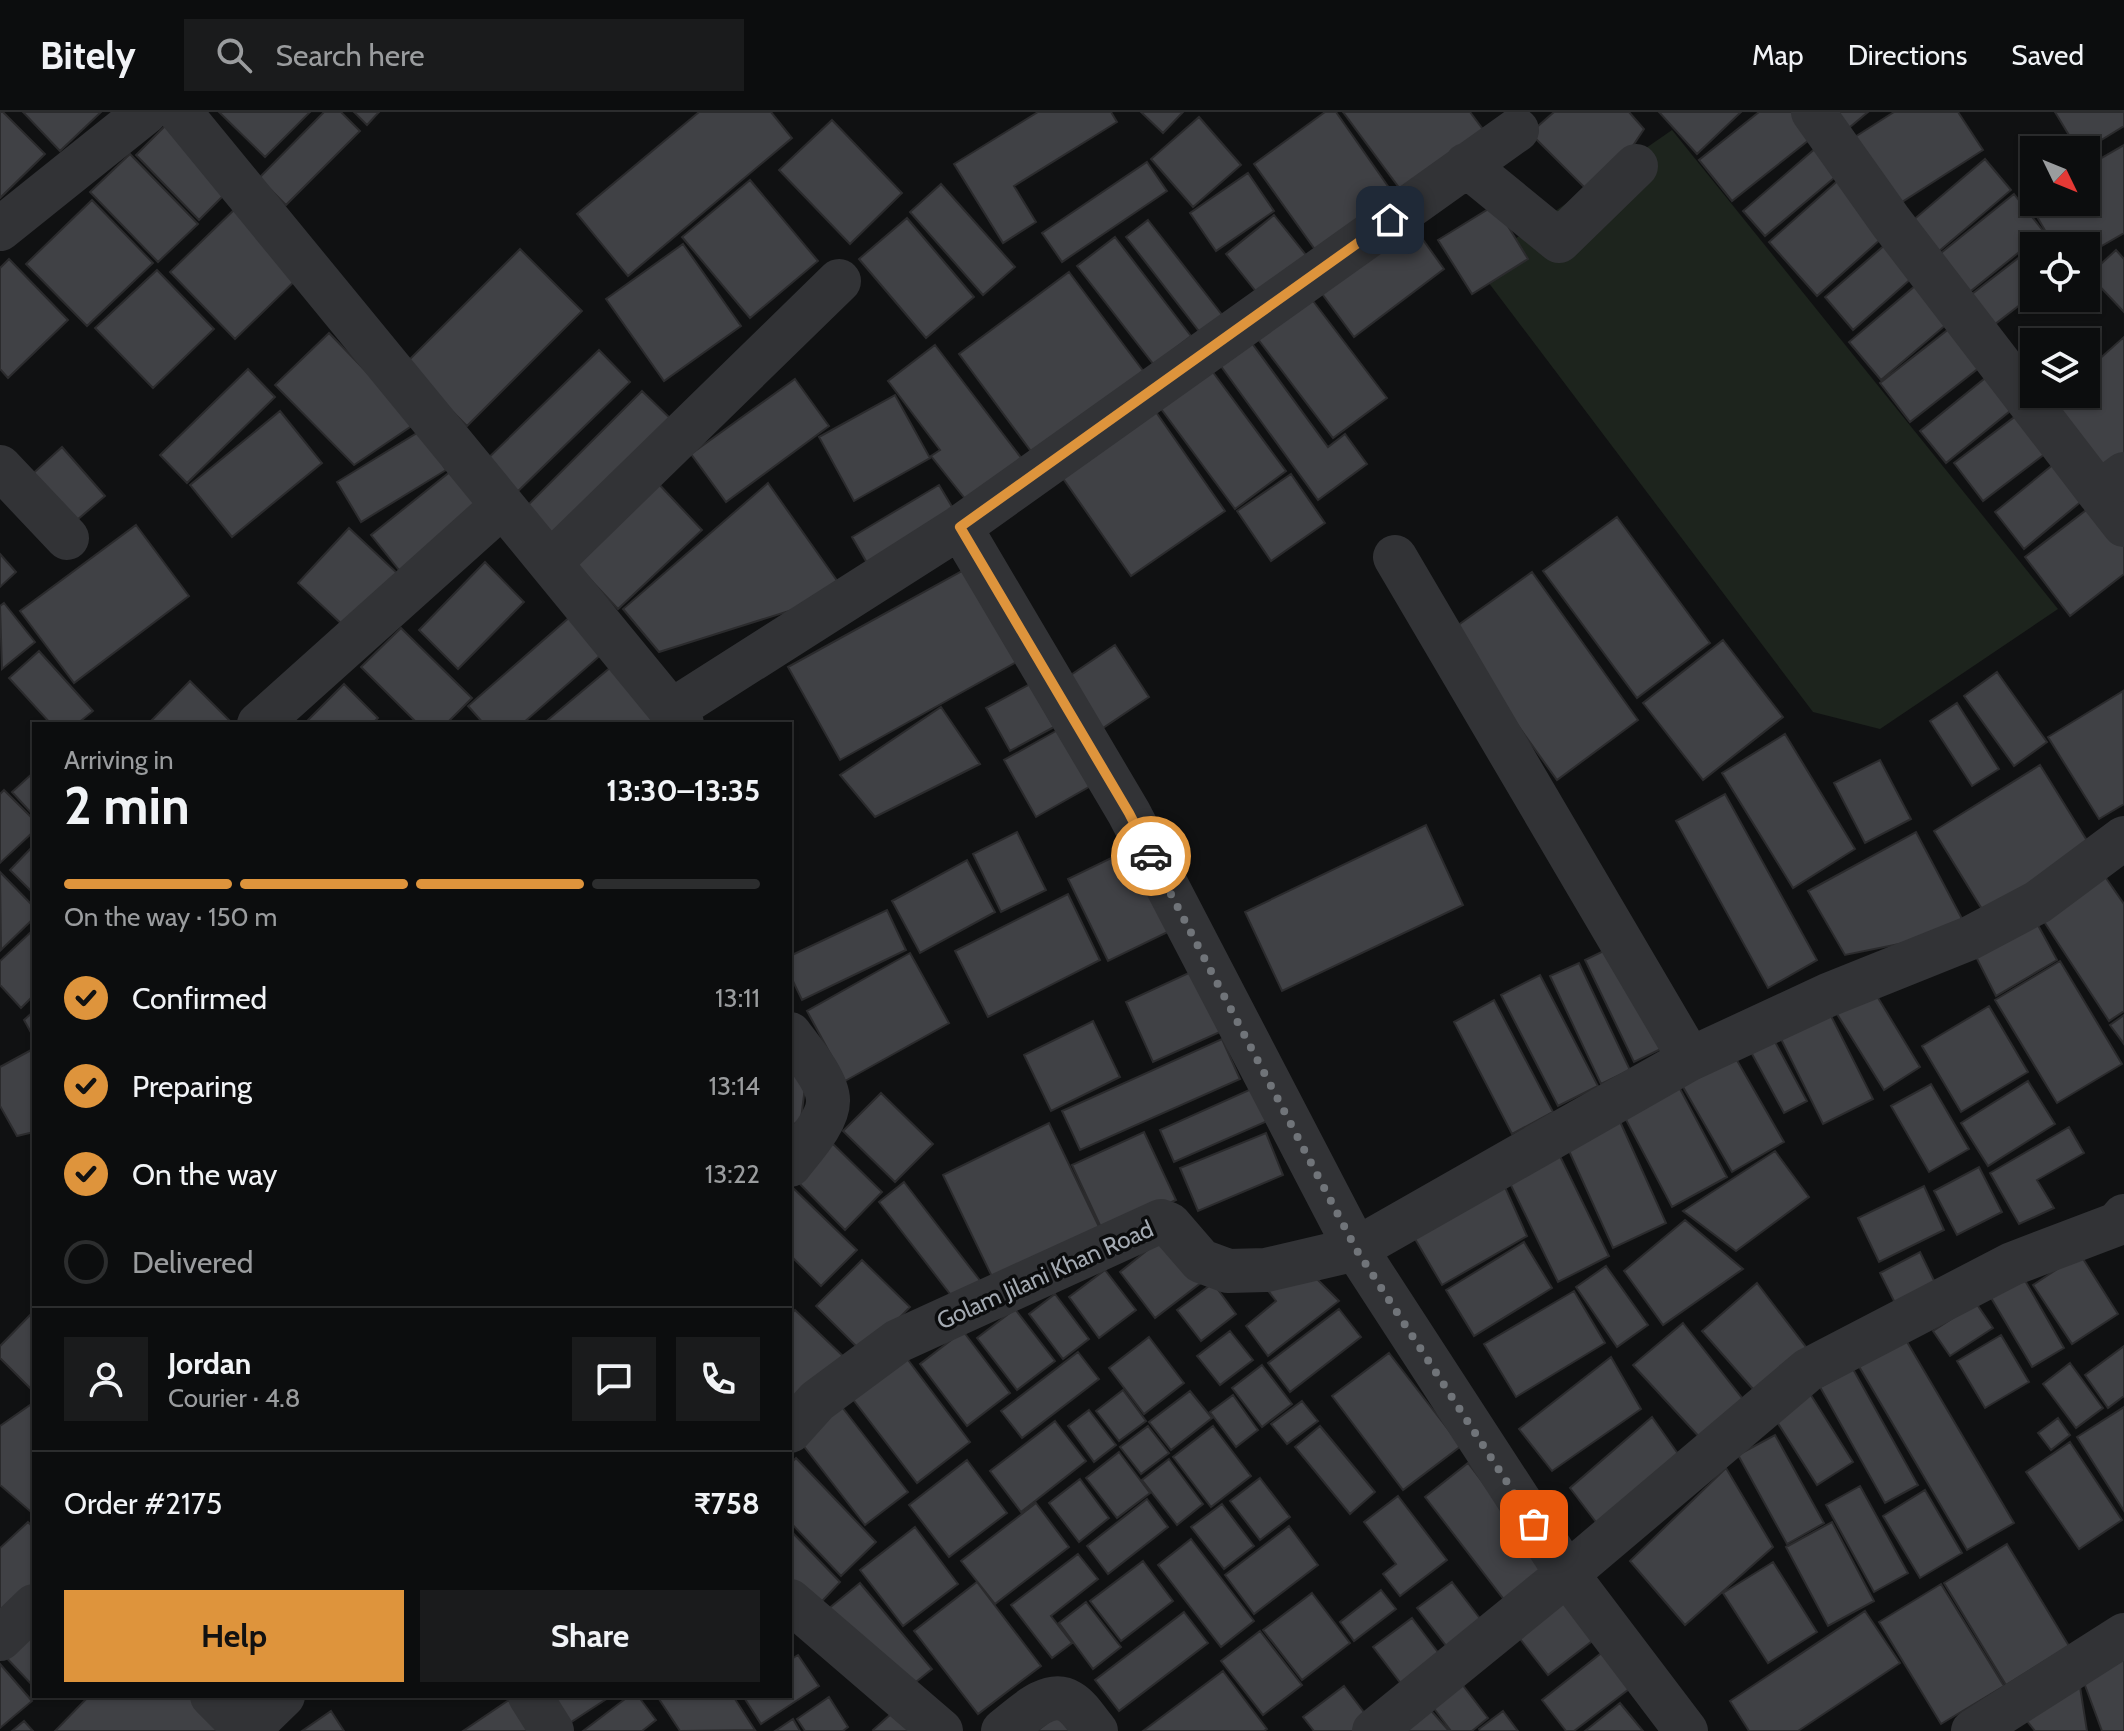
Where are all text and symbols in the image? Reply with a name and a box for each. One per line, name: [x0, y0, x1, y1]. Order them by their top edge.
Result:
search box: [184, 19, 744, 91]
text: Bitely: [40, 32, 136, 79]
icon: search: [212, 33, 256, 77]
text: Search here: [276, 37, 425, 74]
text: Map: [1752, 38, 1804, 72]
text: Directions: [1848, 38, 1967, 72]
text: Saved: [2011, 38, 2084, 72]
north arrow: [2020, 136, 2100, 216]
map controls: [2020, 136, 2100, 408]
pin: [1356, 186, 1424, 254]
icon: home: [1368, 198, 1412, 242]
button: locate: [2020, 232, 2100, 312]
button: layers: [2020, 328, 2100, 408]
text: Arriving in: [64, 744, 174, 776]
text: 13:30–13:35: [606, 772, 760, 809]
text: 2 min: [64, 774, 190, 837]
courier: [1111, 816, 1191, 896]
icon: car: [1129, 834, 1173, 878]
text: On the way · 150 m: [64, 901, 277, 933]
icon: check: [64, 976, 108, 1020]
text: Confirmed: [132, 980, 267, 1017]
text: 13:11: [715, 982, 760, 1014]
icon: check: [64, 1064, 108, 1108]
text: Preparing: [132, 1068, 252, 1105]
text: 13:14: [709, 1070, 760, 1102]
icon: check: [64, 1152, 108, 1196]
text: On the way: [132, 1156, 277, 1193]
text: 13:22: [705, 1158, 760, 1190]
street label: Golam Jilani Khan Road: [932, 1214, 1158, 1335]
text: Delivered: [132, 1244, 253, 1281]
button: person: [64, 1337, 148, 1421]
button: chat: [572, 1337, 656, 1421]
button: phone: [676, 1337, 760, 1421]
text: Jordan: [168, 1345, 251, 1382]
text: Courier · 4.8: [168, 1382, 301, 1414]
text: Order #2175: [64, 1485, 222, 1522]
text: ₹758: [694, 1485, 760, 1522]
pin: [1500, 1490, 1568, 1558]
icon: bag: [1512, 1502, 1556, 1546]
button: Help: [64, 1590, 404, 1682]
button: Share: [420, 1590, 760, 1682]

